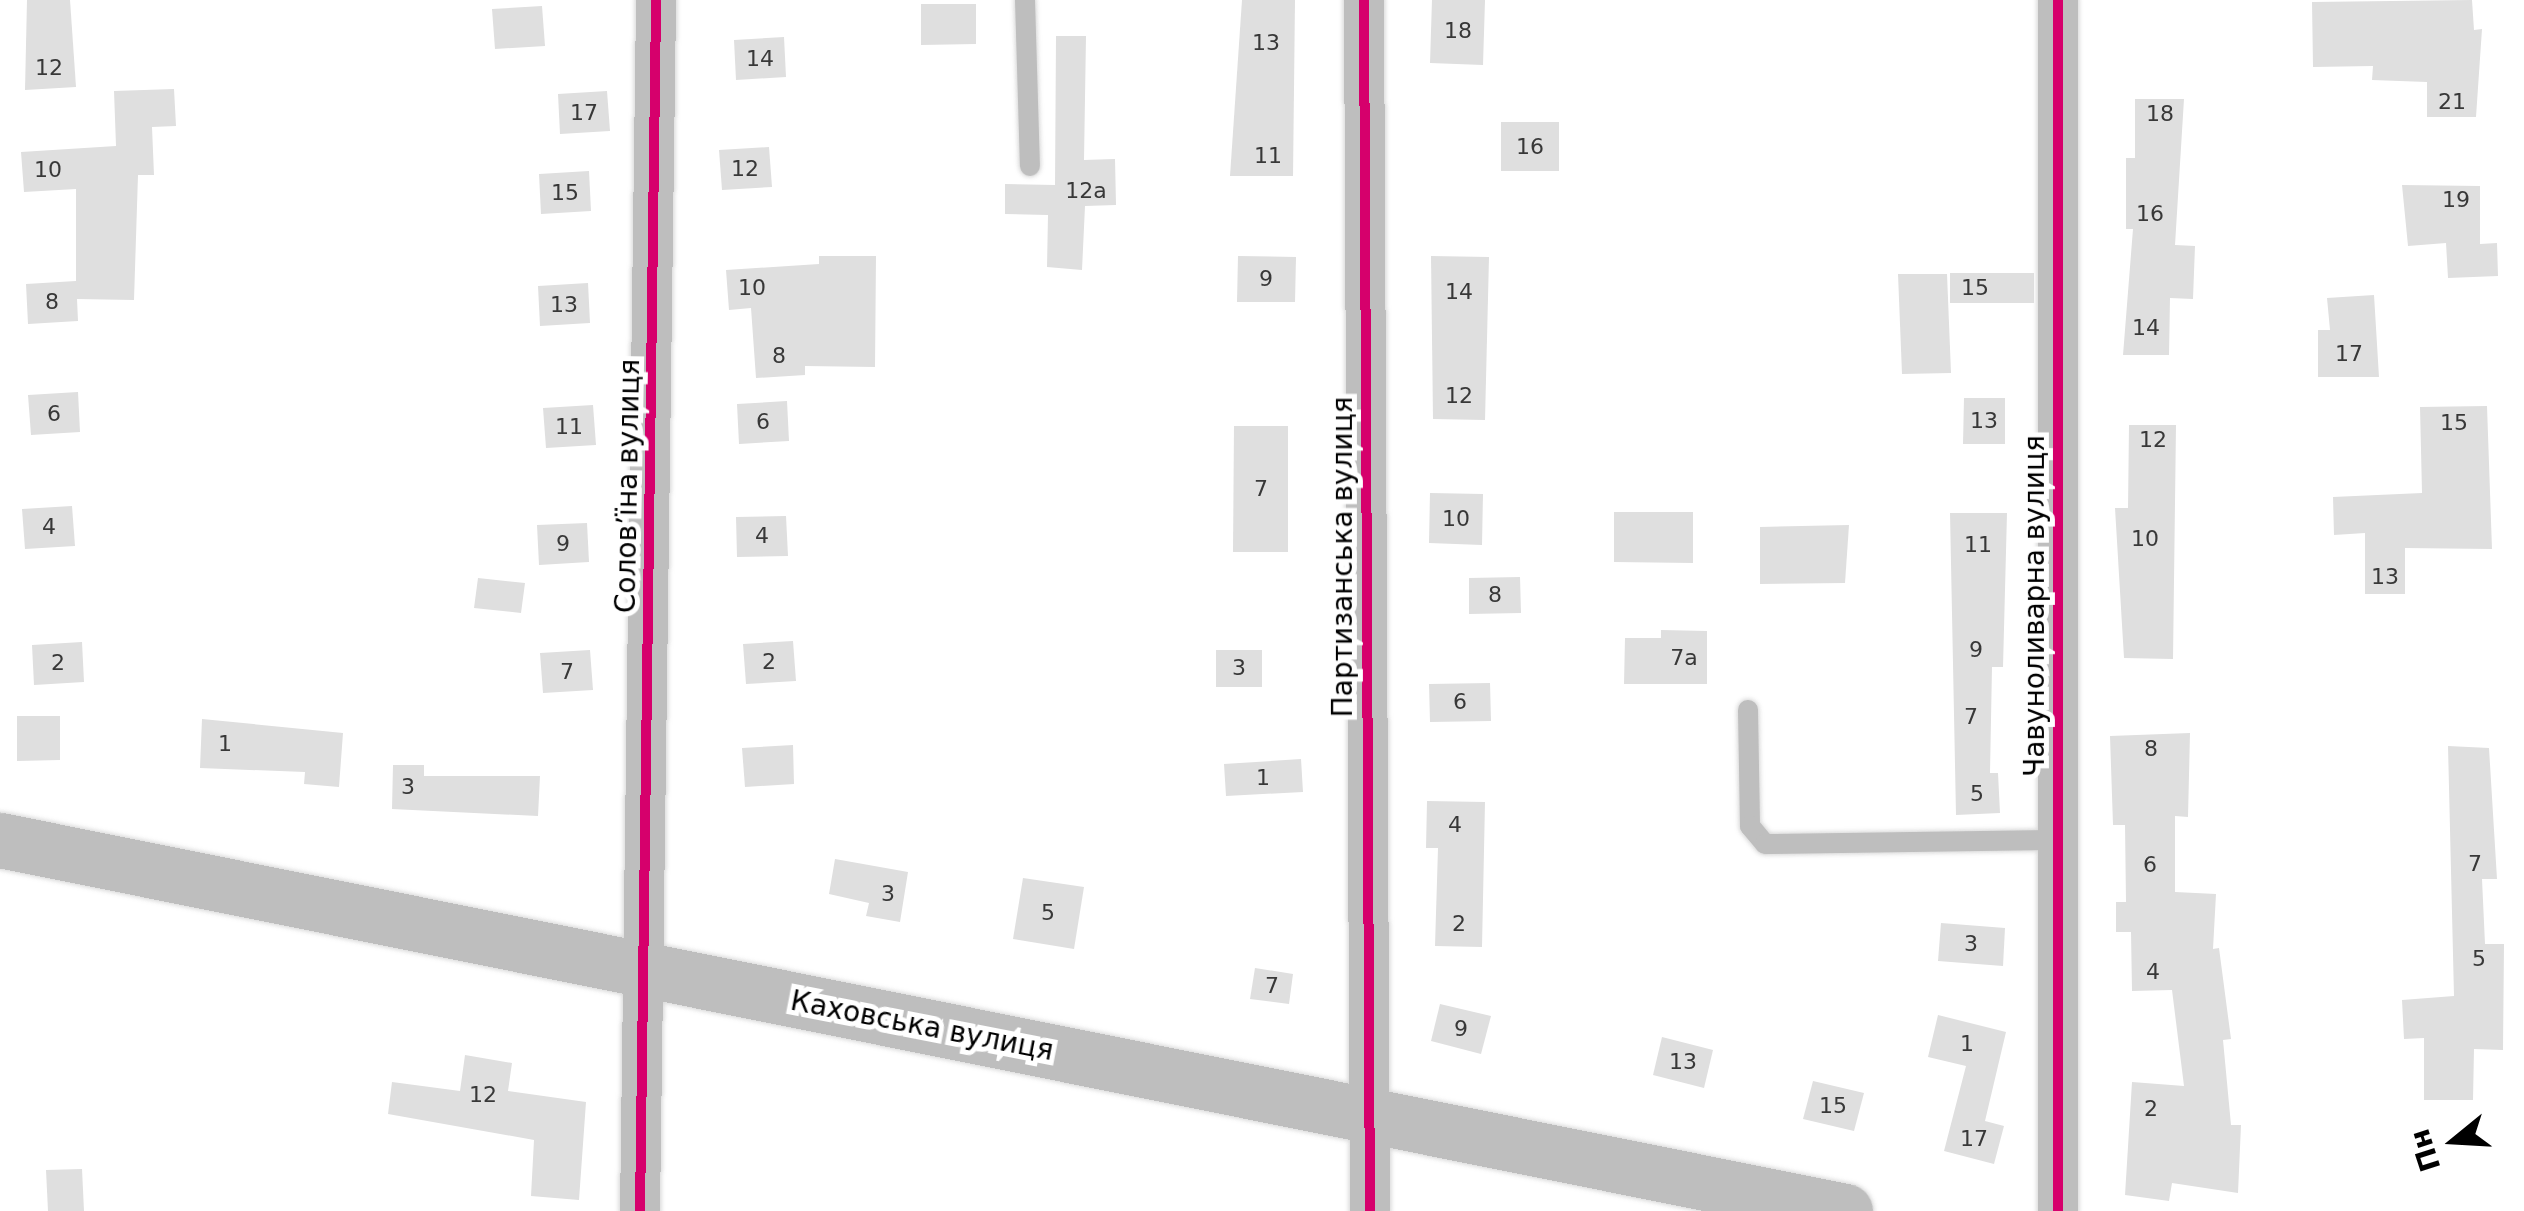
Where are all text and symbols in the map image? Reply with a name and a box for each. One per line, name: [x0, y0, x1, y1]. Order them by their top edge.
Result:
house number: 18: [1444, 18, 1472, 44]
house number: 13: [1252, 30, 1280, 56]
house number: 14: [746, 46, 774, 72]
house number: 12: [35, 55, 63, 81]
house number: 21: [2438, 89, 2466, 115]
house number: 17: [570, 100, 598, 126]
house number: 18: [2146, 101, 2174, 127]
house number: 16: [1516, 134, 1544, 160]
house number: 11: [1254, 143, 1282, 169]
house number: 12: [731, 156, 759, 182]
house number: 10: [34, 157, 62, 183]
house number: 12а: [1065, 178, 1107, 204]
house number: 15: [551, 180, 579, 206]
house number: 19: [2442, 187, 2470, 213]
house number: 16: [2136, 201, 2164, 227]
house number: 9: [1259, 266, 1273, 292]
house number: 10: [738, 275, 766, 301]
house number: 15: [1961, 275, 1989, 301]
house number: 14: [1445, 279, 1473, 305]
house number: 8: [45, 289, 59, 315]
house number: 13: [550, 292, 578, 318]
house number: 14: [2132, 315, 2160, 341]
house number: 17: [2335, 341, 2363, 367]
house number: 8: [772, 343, 786, 369]
street label: Соловʼїна вулиця: [609, 359, 647, 613]
house number: 12: [1445, 383, 1473, 409]
street label: Партизанська вулиця: [1326, 397, 1360, 717]
house number: 6: [47, 401, 61, 427]
house number: 13: [1970, 408, 1998, 434]
house number: 6: [756, 409, 770, 435]
house number: 15: [2440, 410, 2468, 436]
house number: 11: [555, 414, 583, 440]
house number: 12: [2139, 427, 2167, 453]
street label: Чавуноливарна вулиця: [2018, 435, 2052, 777]
house number: 7: [1254, 476, 1268, 502]
house number: 10: [1442, 506, 1470, 532]
house number: 4: [42, 514, 56, 540]
house number: 4: [755, 523, 769, 549]
house number: 10: [2131, 526, 2159, 552]
house number: 9: [556, 531, 570, 557]
house number: 11: [1964, 532, 1992, 558]
house number: 13: [2371, 564, 2399, 590]
house number: 8: [1488, 582, 1502, 608]
house number: 9: [1969, 637, 1983, 663]
house number: 7а: [1670, 645, 1698, 671]
house number: 2: [762, 649, 776, 675]
house number: 2: [51, 650, 65, 676]
house number: 3: [1232, 655, 1246, 681]
house number: 7: [560, 659, 574, 685]
house number: 6: [1453, 689, 1467, 715]
house number: 7: [1964, 704, 1978, 730]
house number: 1: [218, 731, 232, 757]
house number: 8: [2144, 736, 2158, 762]
house number: 1: [1256, 765, 1270, 791]
house number: 3: [401, 774, 415, 800]
house number: 5: [1970, 781, 1984, 807]
house number: 4: [1448, 812, 1462, 838]
house number: 7: [2468, 851, 2482, 877]
house number: 6: [2143, 852, 2157, 878]
house number: 3: [881, 881, 895, 907]
house number: 5: [1041, 900, 1055, 926]
house number: 2: [1452, 911, 1466, 937]
house number: 3: [1964, 931, 1978, 957]
house number: 5: [2472, 946, 2486, 972]
house number: 4: [2146, 959, 2160, 985]
house number: 7: [1265, 973, 1279, 999]
street label: Каховська вулиця: [788, 984, 1056, 1068]
house number: 9: [1454, 1016, 1468, 1042]
house number: 1: [1960, 1031, 1974, 1057]
house number: 13: [1669, 1049, 1697, 1075]
house number: 12: [469, 1082, 497, 1108]
north arrow: [2404, 1091, 2504, 1191]
house number: 15: [1819, 1093, 1847, 1119]
house number: 2: [2144, 1096, 2158, 1122]
text: Пн: [2403, 1125, 2447, 1176]
house number: 17: [1960, 1126, 1988, 1152]

